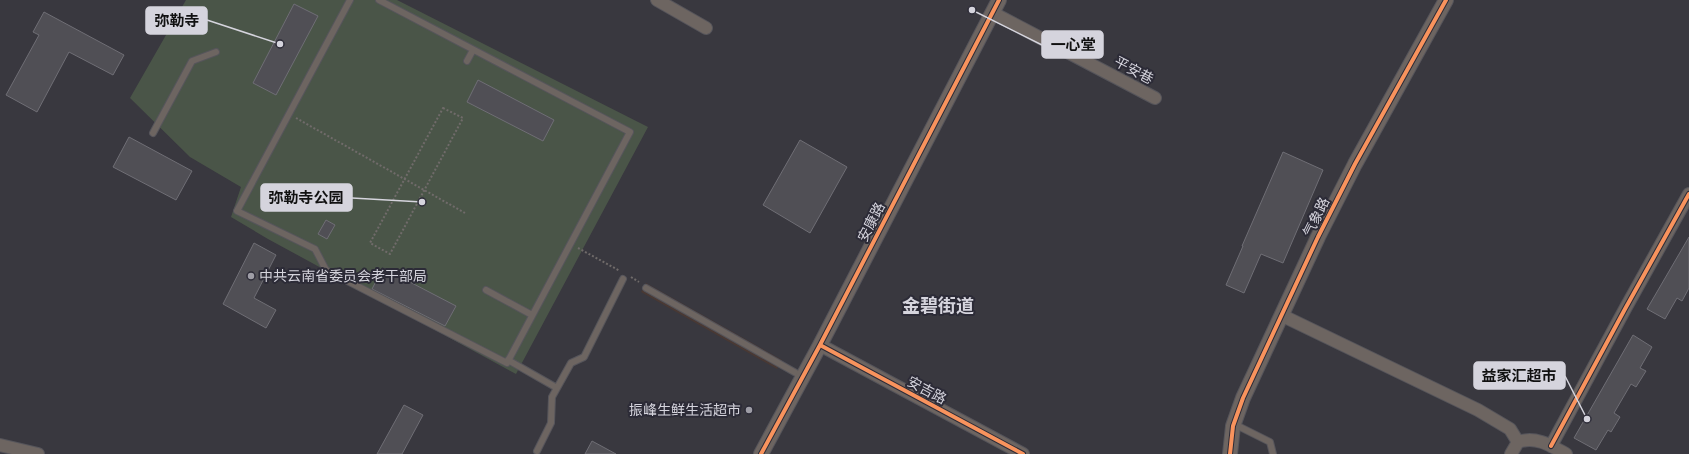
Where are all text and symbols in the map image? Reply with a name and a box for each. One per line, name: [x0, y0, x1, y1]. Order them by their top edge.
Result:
callout: 弥勒寺: [146, 7, 207, 34]
text: 弥勒寺: [154, 11, 200, 31]
callout: 一心堂: [1042, 31, 1103, 58]
text: 一心堂: [1050, 35, 1096, 55]
street label: 平安巷: [1111, 52, 1157, 88]
callout: 弥勒寺公园: [261, 184, 352, 211]
text: 弥勒寺公园: [268, 188, 344, 208]
street label: 气象路: [1299, 194, 1333, 240]
street label: 安康路: [853, 199, 889, 245]
place label: 中共云南省委员会老干部局: [259, 267, 427, 285]
marker: 中共云南省委员会老干部局: [246, 271, 256, 281]
district label: 金碧街道: [902, 294, 974, 318]
callout: 益家汇超市: [1474, 362, 1565, 389]
text: 益家汇超市: [1481, 366, 1557, 386]
street label: 安吉路: [904, 372, 950, 408]
place label: 振峰生鲜生活超市: [629, 401, 741, 419]
marker: 振峰生鲜生活超市: [744, 405, 754, 415]

